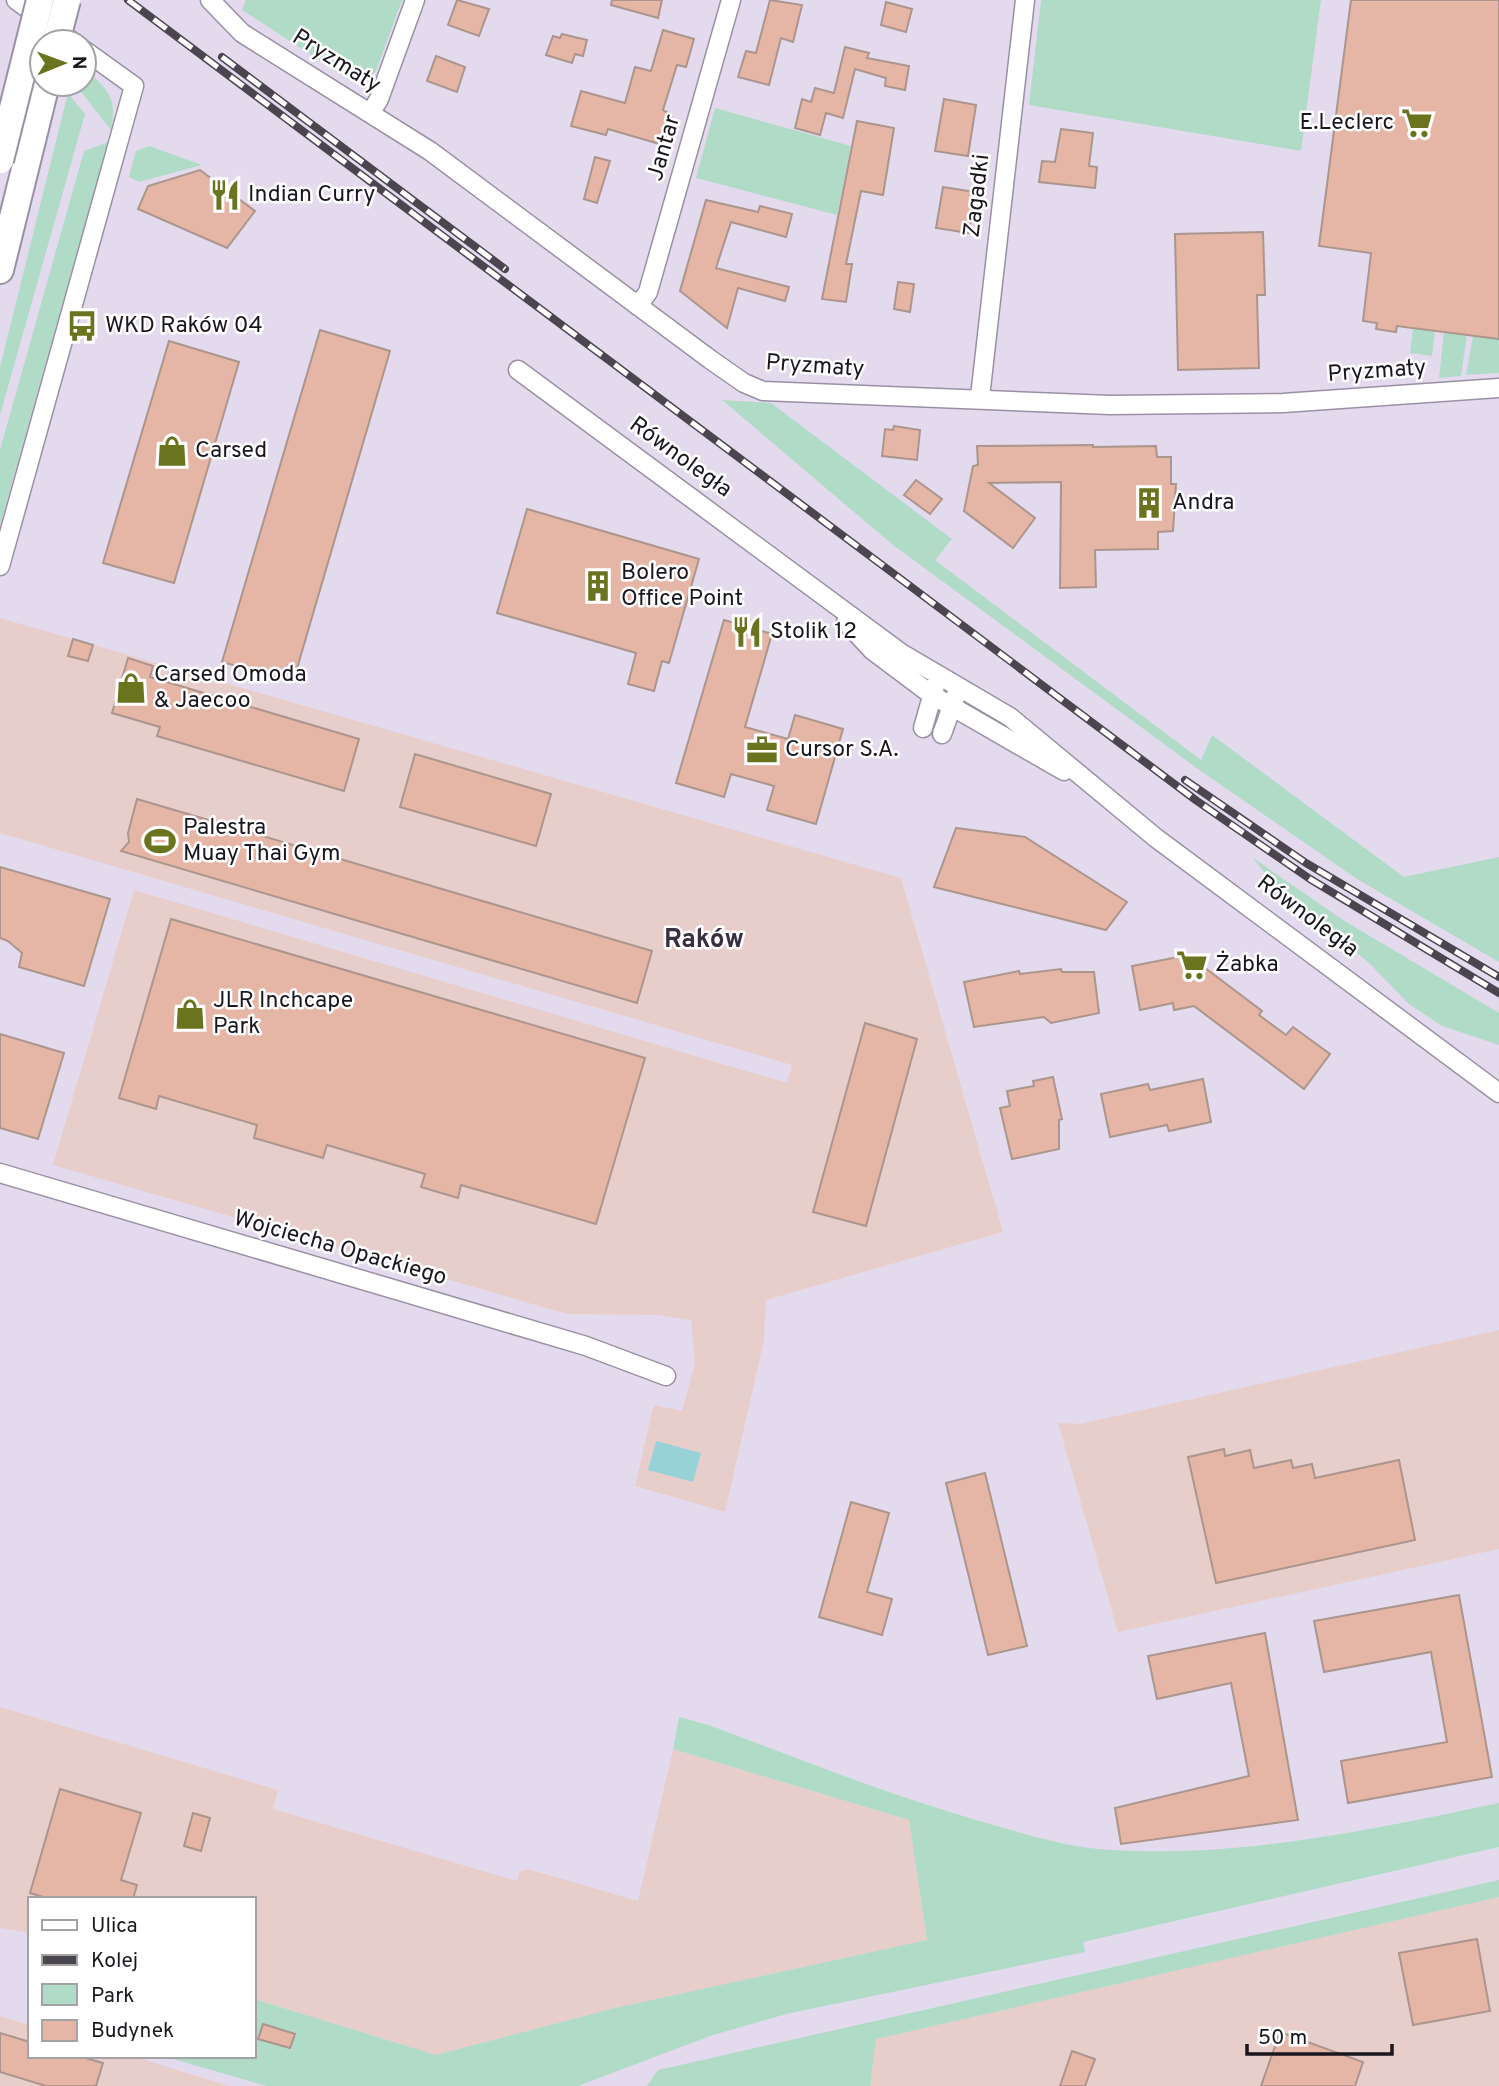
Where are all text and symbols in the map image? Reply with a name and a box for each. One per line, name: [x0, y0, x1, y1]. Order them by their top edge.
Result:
street label: Pryzmaty: [286, 23, 386, 101]
north arrow: [28, 28, 98, 98]
text: N: [66, 56, 90, 70]
supermarket icon: E.Leclerc: [1400, 106, 1434, 140]
place label: E.Leclerc: [1299, 109, 1394, 138]
street label: Jantar: [642, 112, 688, 184]
street label: Zagadki: [958, 153, 998, 239]
restaurant icon: Indian Curry: [208, 178, 242, 212]
place label: Indian Curry: [248, 181, 375, 210]
bus stop icon: WKD Raków 04: [65, 309, 99, 343]
place label: WKD Raków 04: [105, 312, 263, 341]
street label: Pryzmaty: [765, 349, 865, 385]
street label: Pryzmaty: [1327, 354, 1427, 390]
street label: Równoległa: [623, 411, 737, 505]
shop icon: Carsed: [155, 434, 189, 468]
place label: Carsed: [195, 437, 267, 466]
building icon: Andra: [1132, 486, 1166, 520]
place label: Andra: [1172, 489, 1234, 518]
place label: Bolero Office Point: [621, 559, 743, 614]
building icon: Bolero Office Point: [581, 569, 615, 603]
restaurant icon: Stolik 12: [730, 615, 764, 649]
place label: Stolik 12: [770, 618, 857, 647]
place label: Carsed Omoda & Jaecoo: [154, 661, 307, 716]
shop icon: Carsed Omoda & Jaecoo: [114, 671, 148, 705]
office icon: Cursor S.A.: [745, 733, 779, 767]
place label: Cursor S.A.: [785, 736, 899, 765]
place label: Palestra Muay Thai Gym: [183, 814, 340, 869]
sports icon: Palestra Muay Thai Gym: [143, 824, 177, 858]
street label: Równoległa: [1250, 869, 1364, 965]
district label: Raków: [664, 924, 744, 957]
supermarket icon: Żabka: [1175, 948, 1209, 982]
place label: Żabka: [1215, 950, 1279, 980]
place label: JLR Inchcape Park: [213, 987, 353, 1042]
shop icon: JLR Inchcape Park: [173, 997, 207, 1031]
street label: Wojciecha Opackiego: [230, 1205, 450, 1293]
legend: [28, 1897, 256, 2058]
text: Ulica: [91, 1913, 138, 1940]
text: Kolej: [91, 1948, 138, 1975]
text: Park: [91, 1983, 134, 2010]
scale bar: [1247, 2012, 1392, 2056]
text: Budynek: [91, 2018, 174, 2045]
text: 50 m: [1258, 2025, 1307, 2052]

